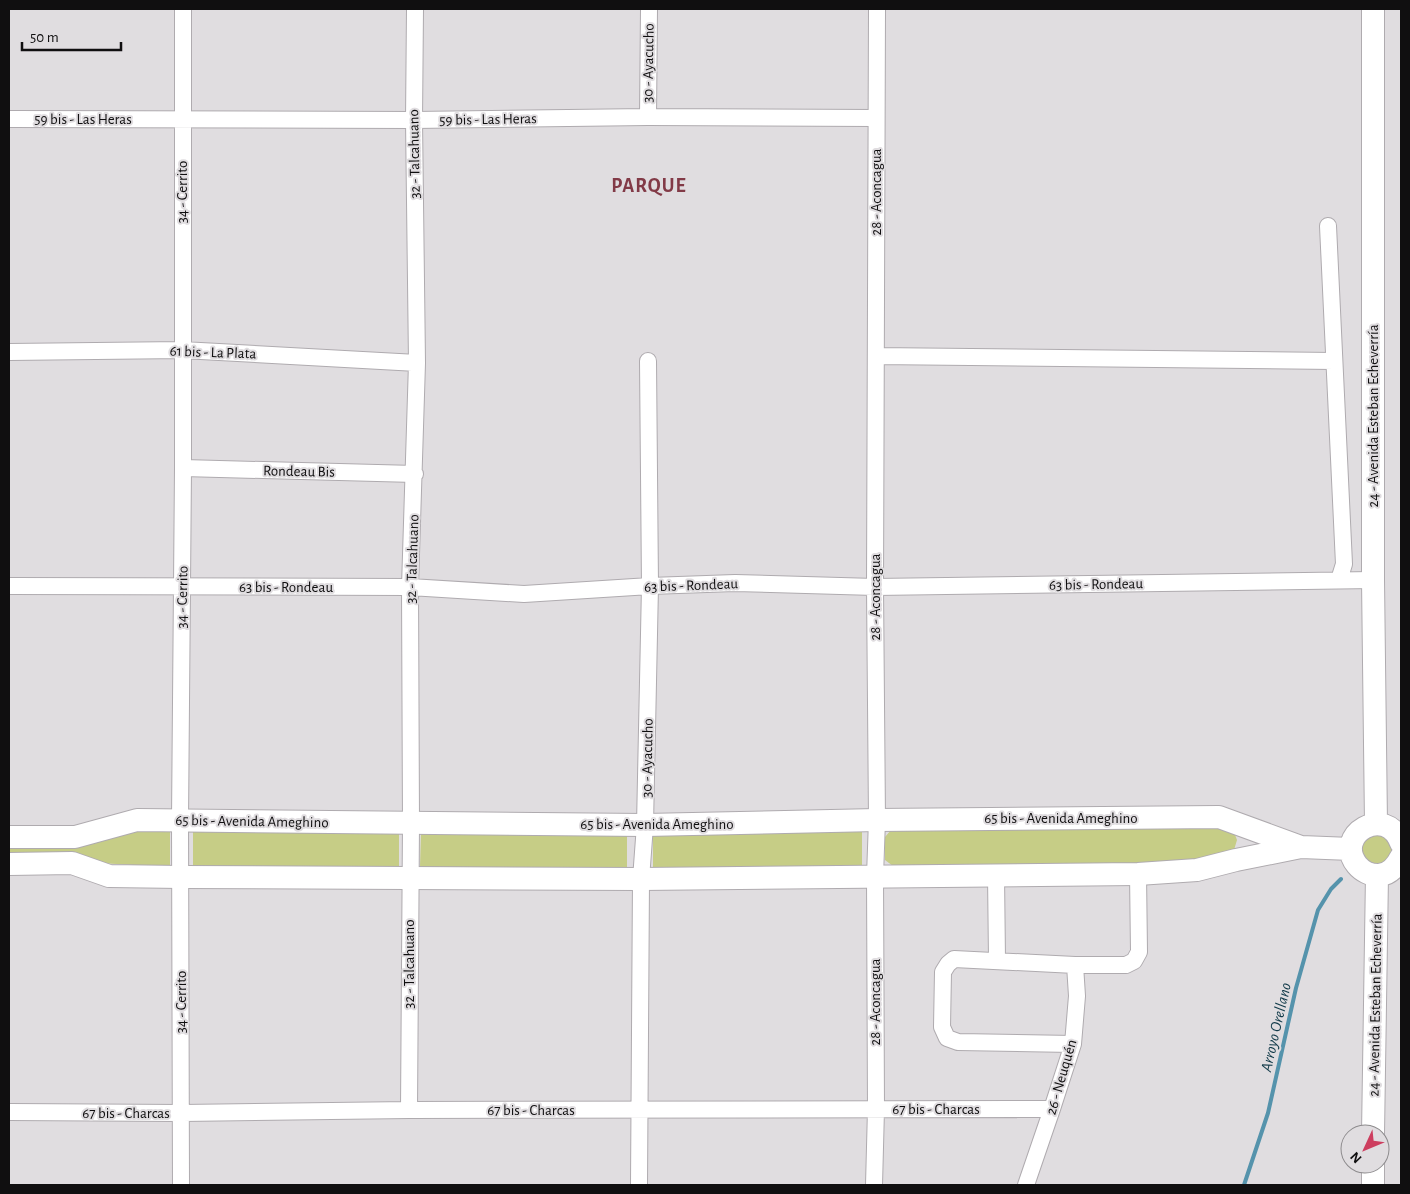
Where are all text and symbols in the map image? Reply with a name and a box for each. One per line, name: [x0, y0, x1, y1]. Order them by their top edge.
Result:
scale bar: [22, 20, 121, 52]
street label: 30 - Ayacucho: [640, 23, 657, 103]
text: 50 m: [30, 30, 59, 45]
street label: 32 - Talcahuano: [406, 109, 423, 199]
street label: 59 bis - Las Heras: [439, 111, 537, 128]
street label: 59 bis - Las Heras: [34, 112, 132, 127]
street label: 28 - Aconcagua: [869, 148, 884, 236]
street label: 34 - Cerrito: [175, 161, 190, 223]
district label: PARQUE: [611, 176, 687, 197]
street label: 24 - Avenida Esteban Echeverría: [1366, 324, 1381, 508]
street label: 61 bis - La Plata: [169, 343, 257, 362]
street label: Rondeau Bis: [263, 463, 335, 480]
street label: 32 - Talcahuano: [403, 514, 422, 604]
street label: 28 - Aconcagua: [868, 553, 883, 641]
street label: 34 - Cerrito: [174, 566, 191, 628]
street label: 63 bis - Rondeau: [644, 576, 739, 595]
street label: 63 bis - Rondeau: [1049, 576, 1144, 593]
street label: 63 bis - Rondeau: [239, 580, 333, 595]
street label: 30 - Ayacucho: [639, 718, 656, 798]
street label: 65 bis - Avenida Ameghino: [984, 811, 1138, 826]
street label: 65 bis - Avenida Ameghino: [175, 813, 329, 830]
street label: 65 bis - Avenida Ameghino: [580, 817, 734, 832]
street label: 24 - Avenida Esteban Echeverría: [1366, 913, 1385, 1097]
street label: 32 - Talcahuano: [402, 919, 417, 1009]
street label: 28 - Aconcagua: [868, 958, 883, 1046]
street label: 34 - Cerrito: [174, 971, 189, 1033]
water label: Arroyo Orellano: [1258, 981, 1294, 1074]
street label: 26 - Neuquén: [1044, 1038, 1079, 1117]
street label: 67 bis - Charcas: [892, 1102, 980, 1117]
street label: 67 bis - Charcas: [487, 1103, 575, 1118]
street label: 67 bis - Charcas: [82, 1106, 170, 1121]
north arrow: [1340, 1124, 1390, 1174]
text: N: [1348, 1149, 1365, 1166]

